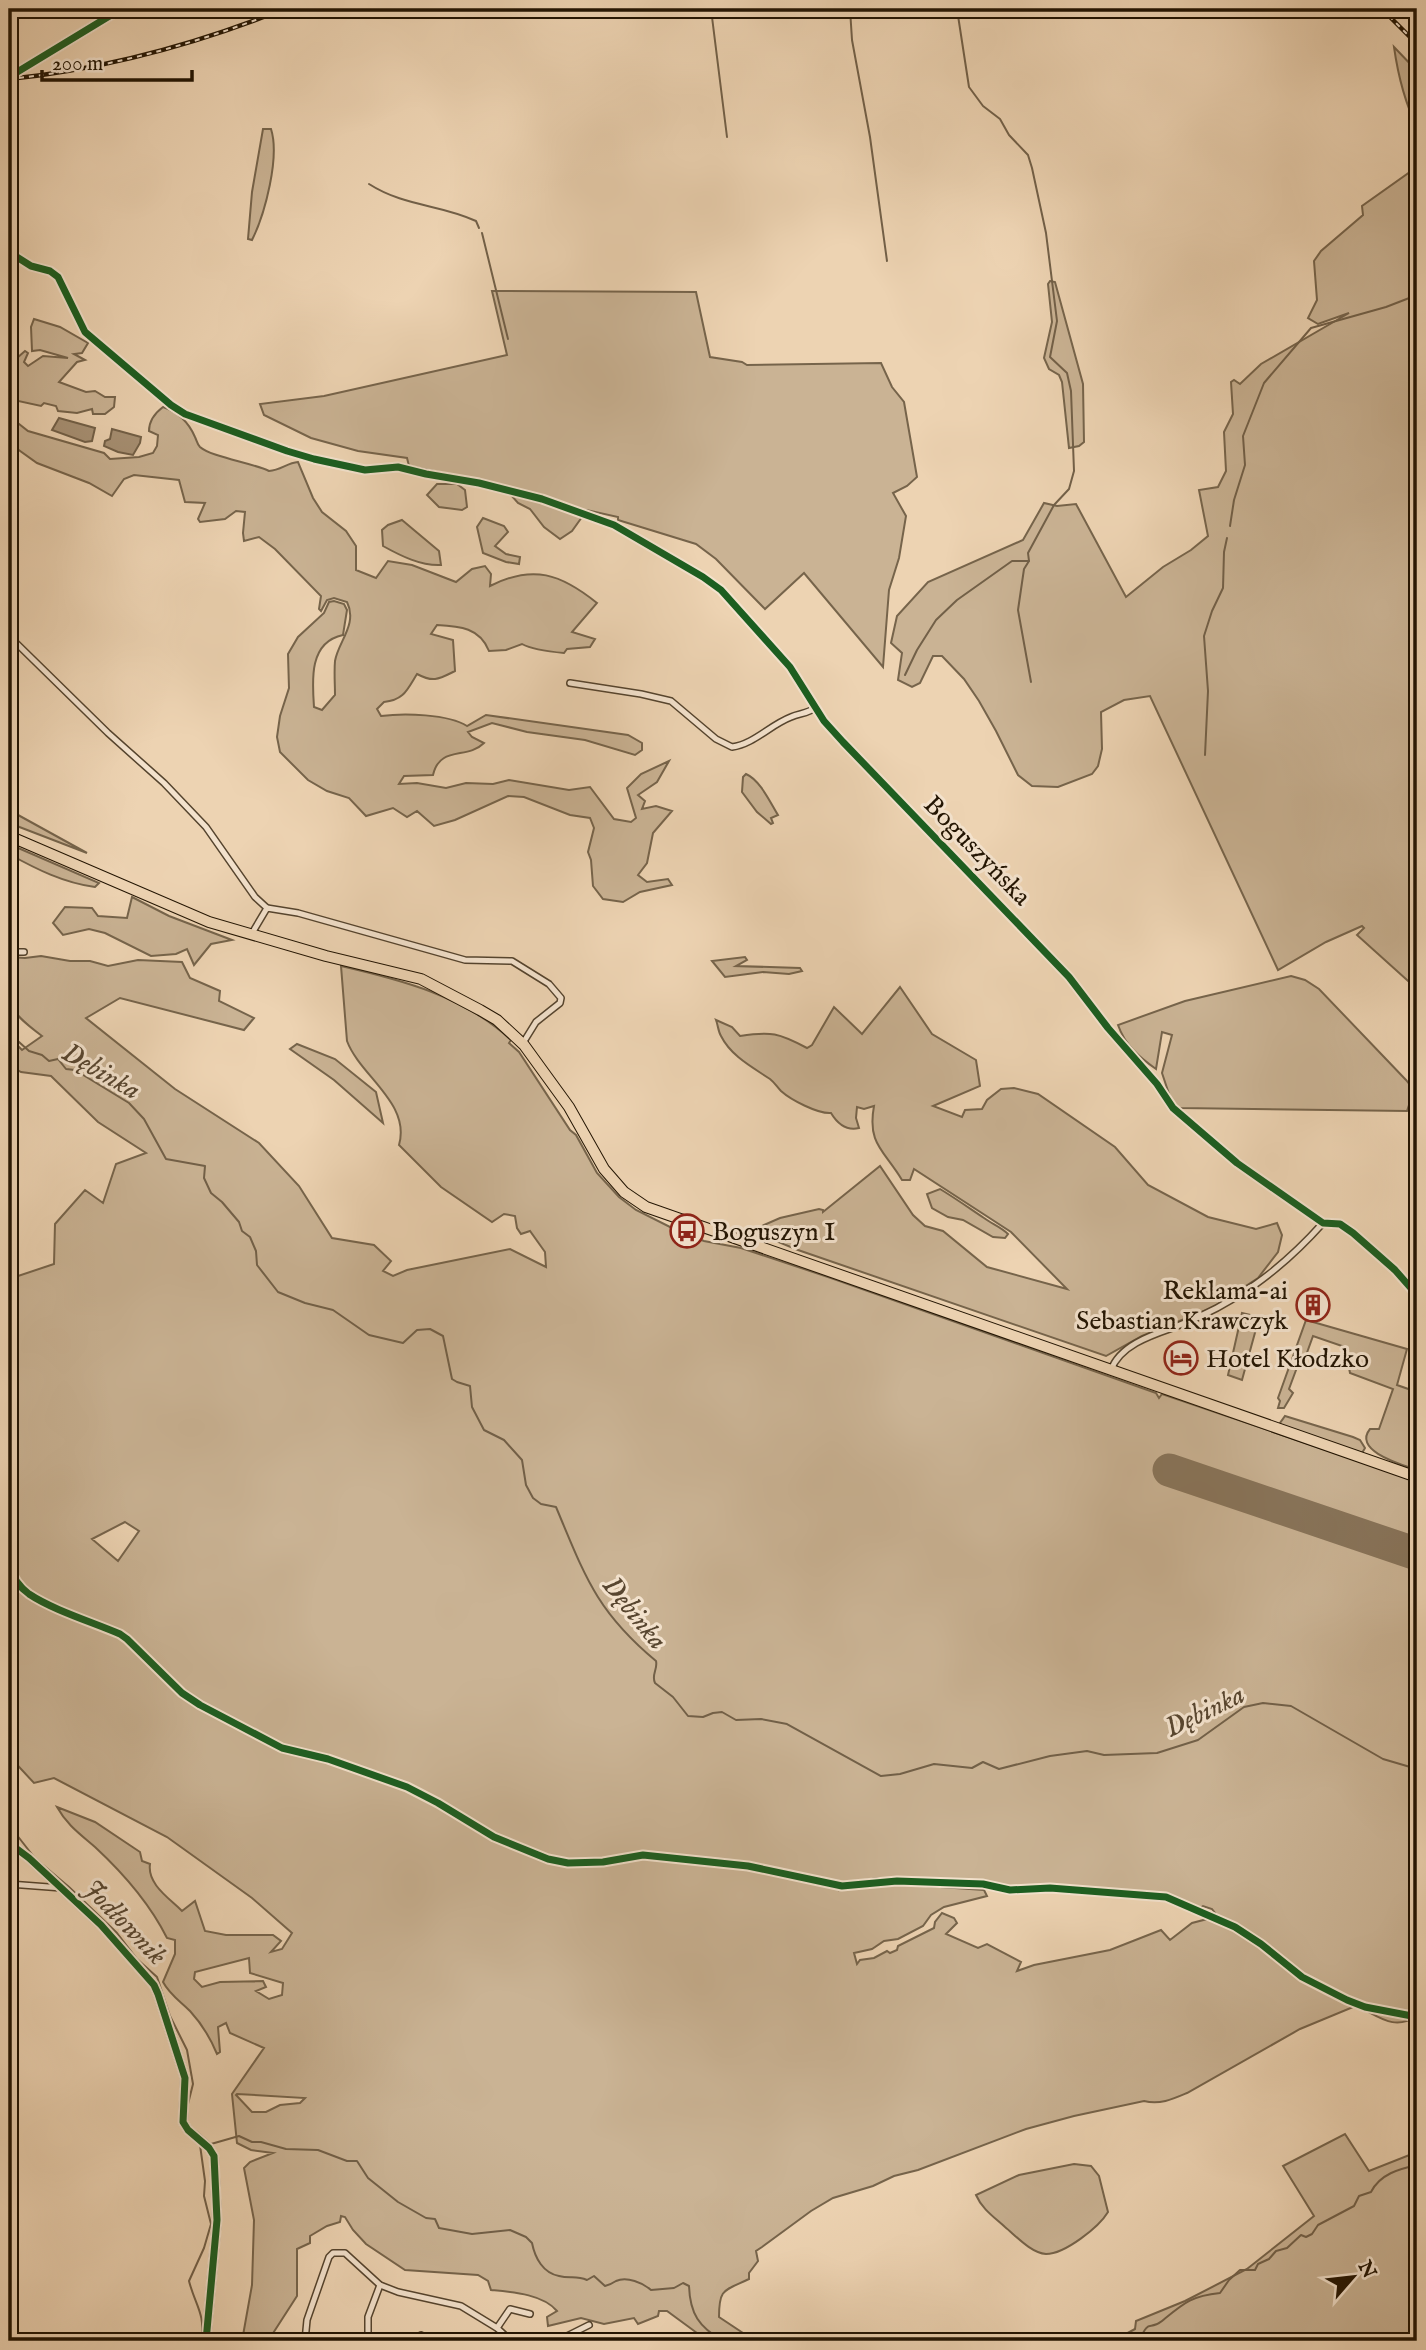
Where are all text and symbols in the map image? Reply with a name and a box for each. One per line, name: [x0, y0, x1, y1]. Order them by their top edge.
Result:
scale bar: [42, 38, 192, 82]
text: 200 m: [52, 51, 103, 78]
street label: Boguszyńska: [916, 789, 1038, 914]
water label: Dębinka: [55, 1036, 146, 1109]
bus stop icon: Boguszyn I: [668, 1212, 706, 1250]
place label: Boguszyn I: [712, 1216, 836, 1249]
place label: Reklama-ai Sebastian Krawczyk: [1076, 1275, 1289, 1338]
building icon: Reklama-ai Sebastian Krawczyk: [1294, 1286, 1332, 1324]
hotel icon: Hotel Kłodzko: [1162, 1339, 1200, 1377]
place label: Hotel Kłodzko: [1206, 1343, 1369, 1376]
water label: Dębinka: [594, 1570, 674, 1658]
water label: Dębinka: [1159, 1678, 1251, 1747]
water label: Jodłownik: [75, 1872, 174, 1973]
north arrow: [1318, 2242, 1388, 2312]
text: N: [1351, 2256, 1381, 2283]

